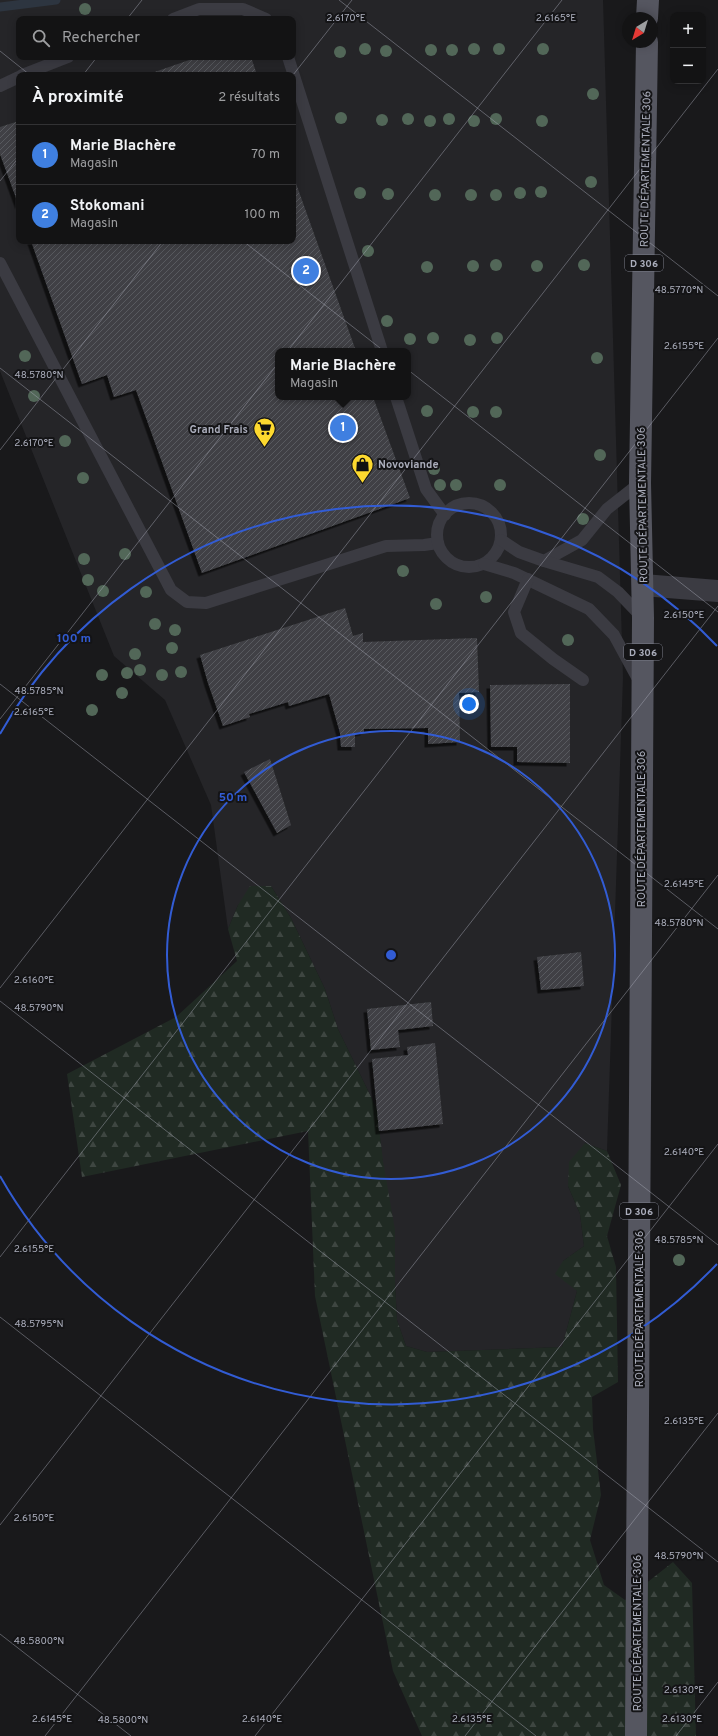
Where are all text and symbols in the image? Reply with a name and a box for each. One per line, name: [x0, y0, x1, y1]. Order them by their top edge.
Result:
text: 2.6170°E: [326, 12, 366, 25]
text: 2.6165°E: [536, 12, 576, 25]
north arrow: [622, 12, 658, 48]
map controls: [670, 12, 706, 84]
button: +: [670, 12, 706, 48]
search box: [16, 16, 296, 60]
icon: search: [30, 27, 52, 49]
text: Rechercher: [62, 29, 140, 48]
button: −: [670, 48, 706, 84]
text: À proximité: [32, 87, 124, 109]
text: 2 résultats: [218, 90, 280, 106]
street label: ROUTE DÉPARTEMENTALE 306: [637, 91, 654, 247]
text: Marie Blachère: [70, 137, 176, 156]
text: 1: [42, 147, 48, 163]
text: 70 m: [251, 147, 280, 163]
text: Magasin: [70, 156, 118, 172]
text: Stokomani: [70, 197, 144, 216]
text: 2: [41, 207, 49, 223]
text: 100 m: [244, 207, 280, 223]
text: Magasin: [70, 216, 118, 232]
road number: D 306: [625, 255, 663, 271]
pin: 2: [293, 256, 319, 286]
text: 48.5770°N: [655, 284, 703, 297]
text: 2.6155°E: [664, 340, 704, 353]
popup: [275, 348, 411, 400]
text: Marie Blachère: [290, 357, 396, 376]
text: 48.5780°N: [14, 369, 64, 382]
text: Magasin: [290, 376, 338, 392]
pin: 1: [330, 413, 356, 443]
supermarket icon: Grand Frais: [251, 416, 277, 449]
place label: Grand Frais: [190, 423, 248, 437]
street label: ROUTE DÉPARTEMENTALE 306: [634, 427, 651, 583]
text: 2.6170°E: [14, 437, 54, 450]
shop icon: Novoviande: [350, 451, 376, 484]
place label: Novoviande: [378, 458, 439, 472]
text: 2.6150°E: [664, 609, 704, 622]
text: 100 m: [57, 631, 91, 647]
road number: D 306: [624, 644, 662, 660]
text: 48.5785°N: [14, 685, 64, 698]
your location: [459, 694, 479, 714]
text: 2.6165°E: [14, 706, 54, 719]
street label: ROUTE DÉPARTEMENTALE 306: [634, 751, 649, 907]
text: 50 m: [219, 790, 247, 806]
text: 2.6145°E: [664, 878, 704, 891]
text: 48.5780°N: [654, 917, 704, 930]
centre of rings: [384, 948, 398, 962]
text: 2.6160°E: [14, 974, 54, 987]
text: 48.5790°N: [14, 1002, 64, 1015]
text: 2.6140°E: [664, 1146, 704, 1159]
road number: D 306: [620, 1203, 658, 1219]
street label: ROUTE DÉPARTEMENTALE 306: [632, 1231, 647, 1387]
text: 48.5785°N: [654, 1234, 704, 1247]
text: 2.6155°E: [14, 1243, 54, 1256]
text: 48.5795°N: [14, 1318, 64, 1331]
text: 2.6135°E: [664, 1415, 704, 1428]
text: 2.6150°E: [14, 1512, 54, 1525]
text: 48.5790°N: [654, 1550, 704, 1563]
street label: ROUTE DÉPARTEMENTALE 306: [630, 1555, 645, 1711]
text: 48.5800°N: [14, 1635, 64, 1648]
text: 2.6130°E: [664, 1684, 704, 1697]
text: 2.6145°E: [32, 1713, 72, 1726]
text: 2.6140°E: [242, 1713, 282, 1726]
text: 2.6135°E: [452, 1713, 492, 1726]
text: 2.6130°E: [662, 1713, 702, 1726]
text: 48.5800°N: [98, 1714, 148, 1727]

